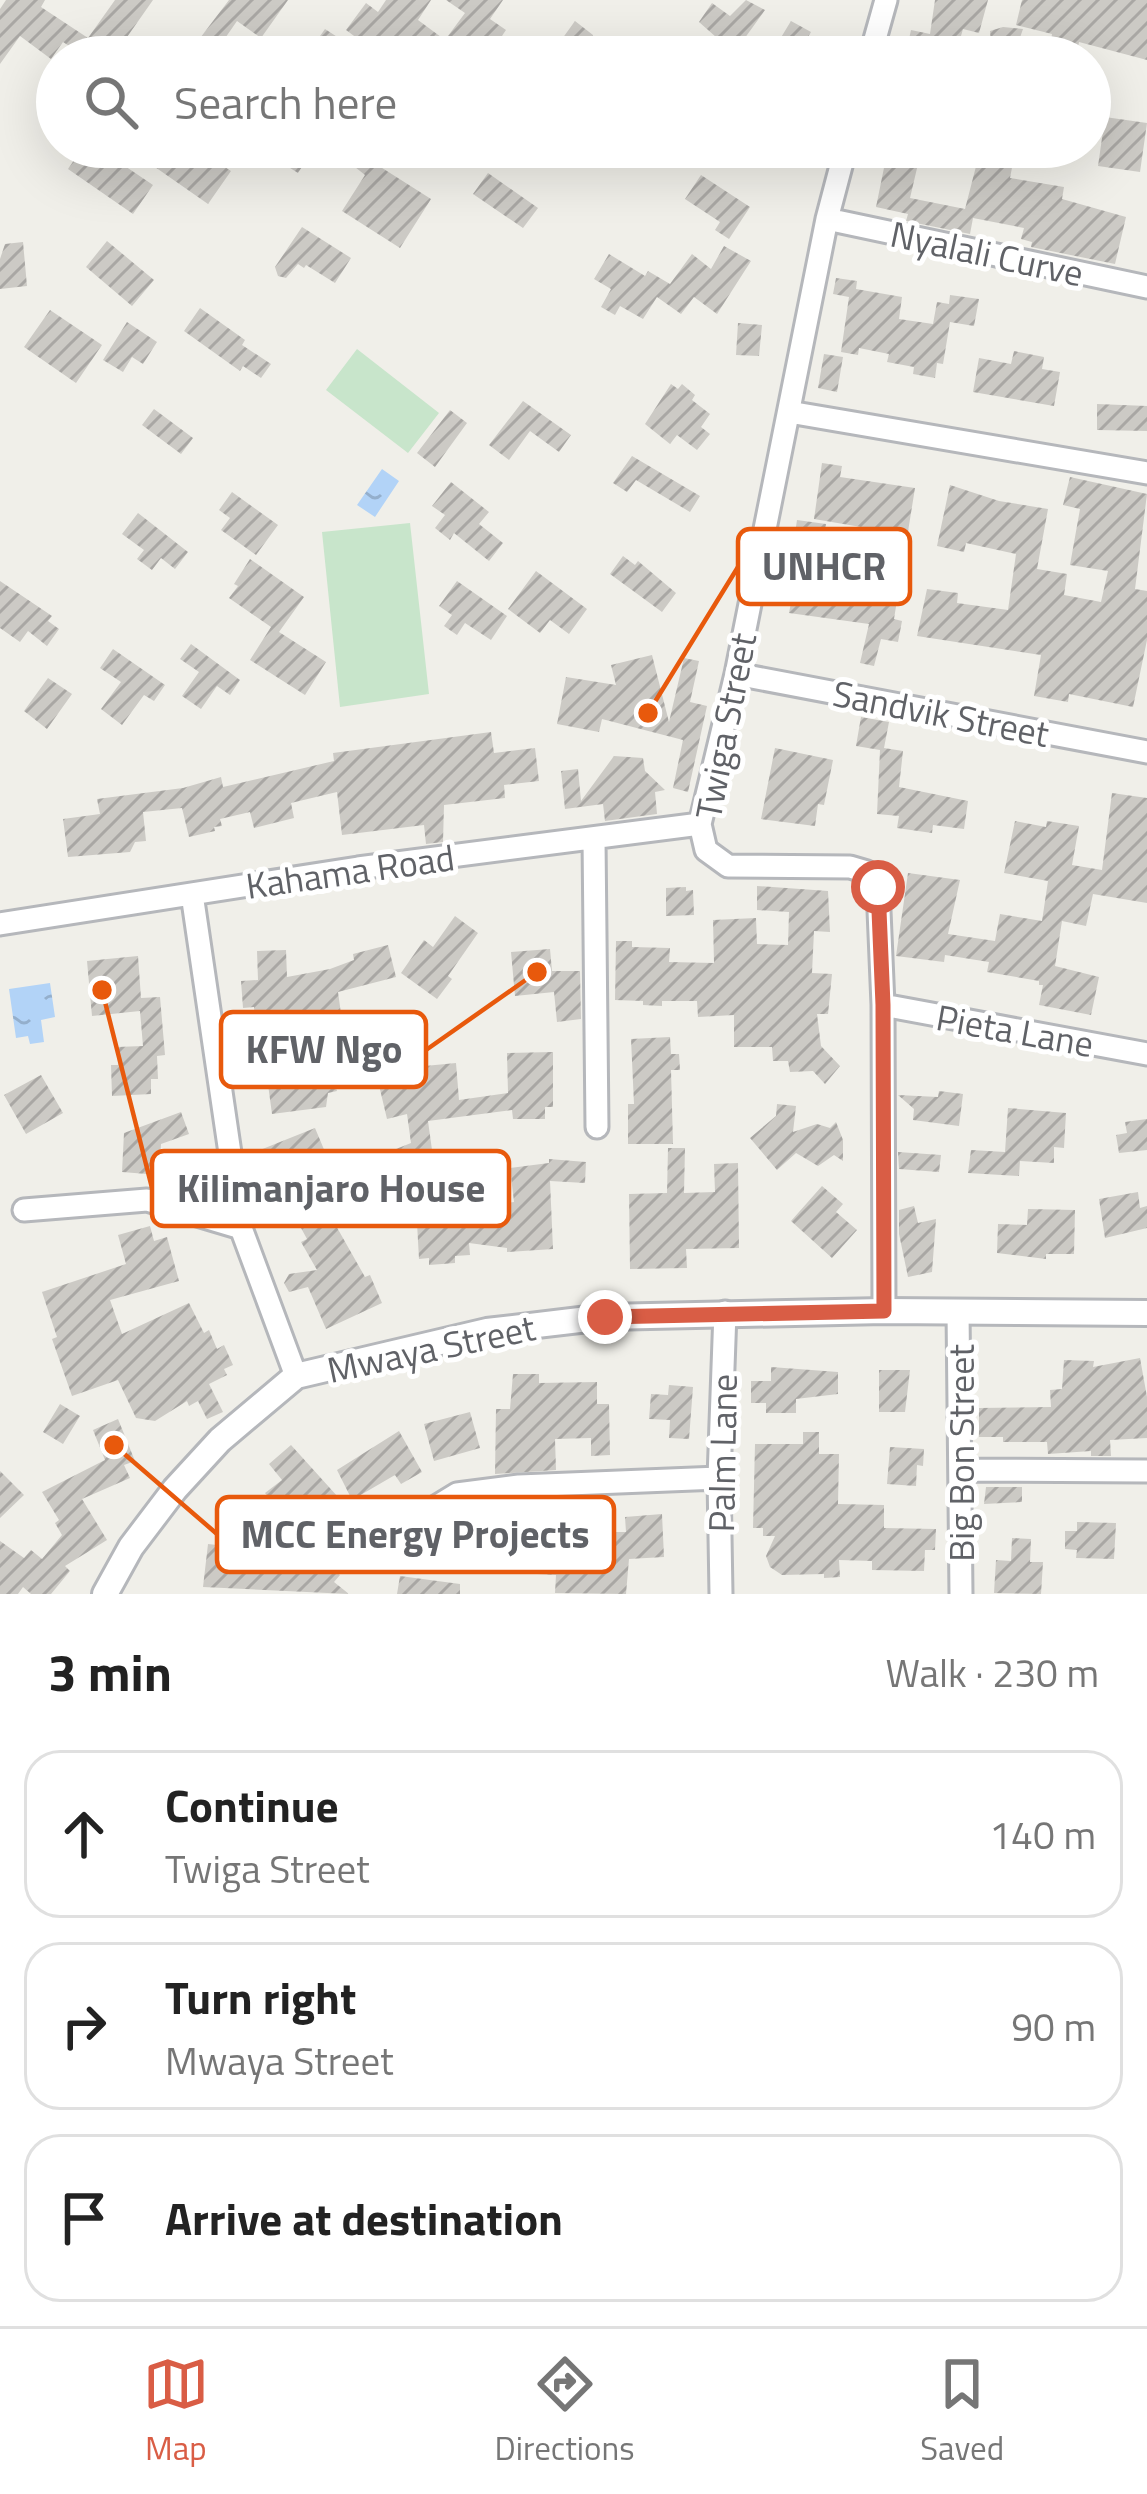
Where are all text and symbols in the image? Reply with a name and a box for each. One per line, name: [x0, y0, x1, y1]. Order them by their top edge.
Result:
search box: [36, 36, 1111, 168]
text: Search here: [174, 68, 397, 136]
icon: search: [78, 69, 144, 135]
street label: Nyalali Curve: [886, 206, 1088, 300]
callout: UNHCR: [738, 529, 910, 604]
text: UNHCR: [762, 536, 886, 595]
street label: Twiga Street: [680, 628, 770, 824]
street label: Sandvik Street: [828, 665, 1054, 761]
street label: Kahama Road: [242, 829, 458, 913]
route start: [851, 860, 905, 914]
street label: Pieta Lane: [932, 989, 1098, 1071]
callout: KFW Ngo: [221, 1012, 426, 1087]
text: KFW Ngo: [246, 1019, 402, 1078]
callout: Kilimanjaro House: [152, 1151, 509, 1226]
text: Kilimanjaro House: [177, 1158, 485, 1217]
route end: [578, 1290, 632, 1344]
street label: Mwaya Street: [322, 1299, 540, 1397]
street label: Big Bon Street: [933, 1344, 988, 1562]
street label: Palm Lane: [693, 1373, 751, 1533]
callout: MCC Energy Projects: [217, 1497, 614, 1572]
text: MCC Energy Projects: [240, 1504, 590, 1563]
text: 3 min: [48, 1633, 172, 1711]
text: Walk · 230 m: [885, 1643, 1099, 1702]
text: Continue: [165, 1771, 339, 1839]
icon: ahead: [51, 1801, 117, 1867]
text: 140 m: [989, 1805, 1096, 1864]
text: Twiga Street: [165, 1839, 370, 1898]
text: Turn right: [165, 1963, 356, 2031]
icon: right: [51, 1993, 117, 2059]
text: 90 m: [1011, 1997, 1096, 2056]
text: Mwaya Street: [165, 2031, 394, 2090]
text: Arrive at destination: [165, 2184, 563, 2252]
icon: arrive: [51, 2185, 117, 2251]
tab: Map: [143, 2351, 209, 2473]
tab: Directions: [495, 2351, 634, 2473]
tab: Saved: [920, 2351, 1004, 2473]

